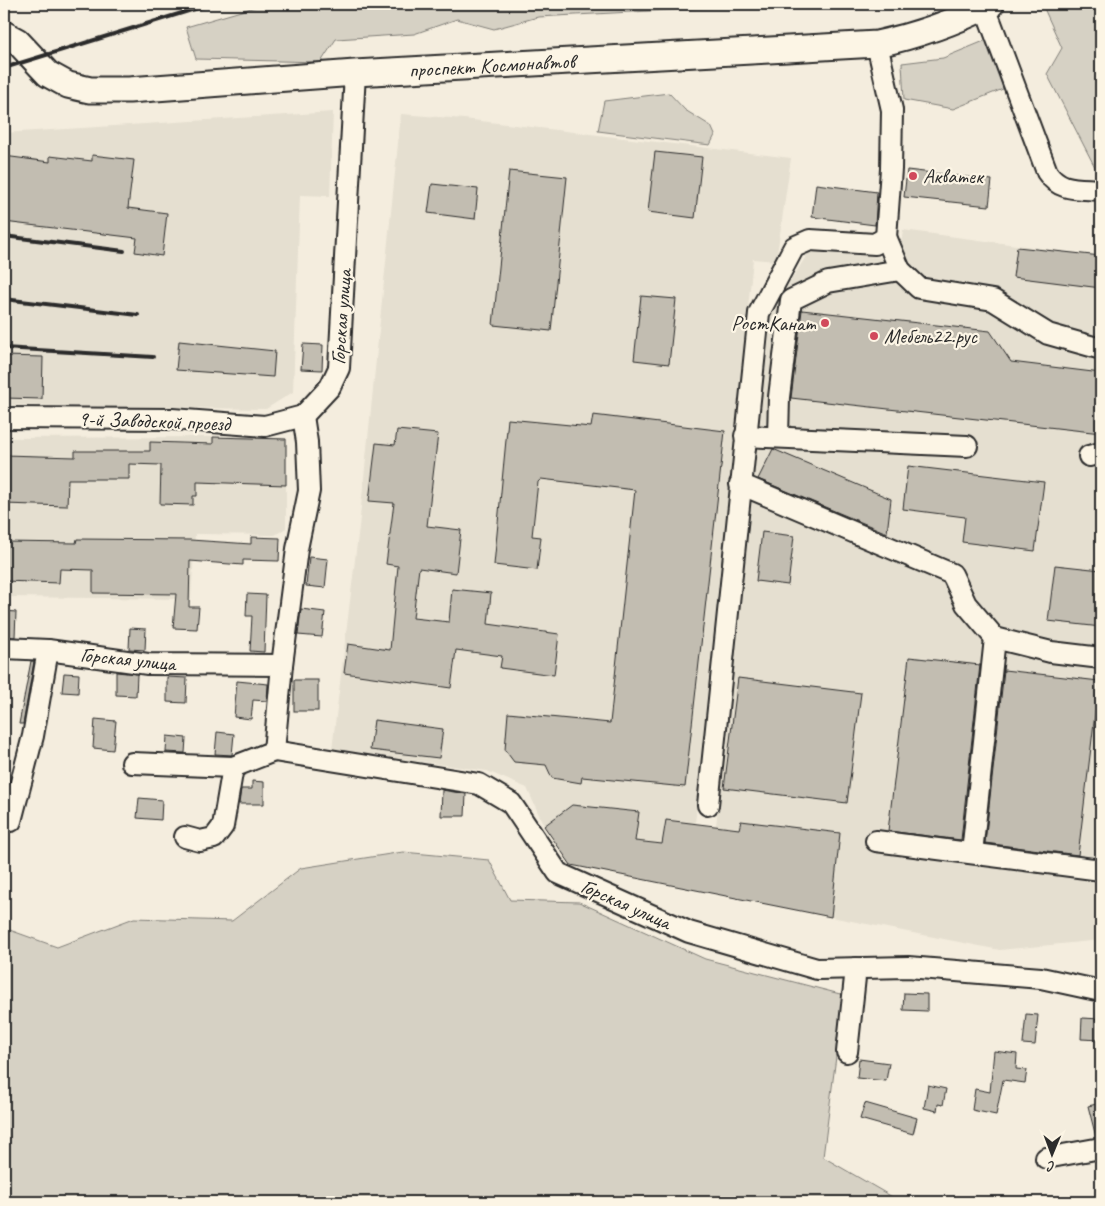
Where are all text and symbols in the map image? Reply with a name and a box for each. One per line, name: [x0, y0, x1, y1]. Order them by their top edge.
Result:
street label: проспект Космонавтов: [408, 48, 580, 83]
place label: Акватек: [923, 163, 985, 189]
marker: Акватек: [907, 170, 919, 182]
street label: Горская улица: [325, 266, 357, 365]
place label: РостКанат: [731, 310, 816, 336]
marker: РостКанат: [819, 317, 831, 329]
place label: Мебель22.рус: [884, 323, 978, 349]
marker: Мебель22.рус: [868, 330, 880, 342]
street label: 9-й Заводской проезд: [78, 405, 233, 437]
street label: Горская улица: [79, 641, 179, 677]
street label: Горская улица: [577, 873, 677, 936]
north arrow: [1028, 1128, 1078, 1178]
text: С: [1046, 1158, 1055, 1175]

